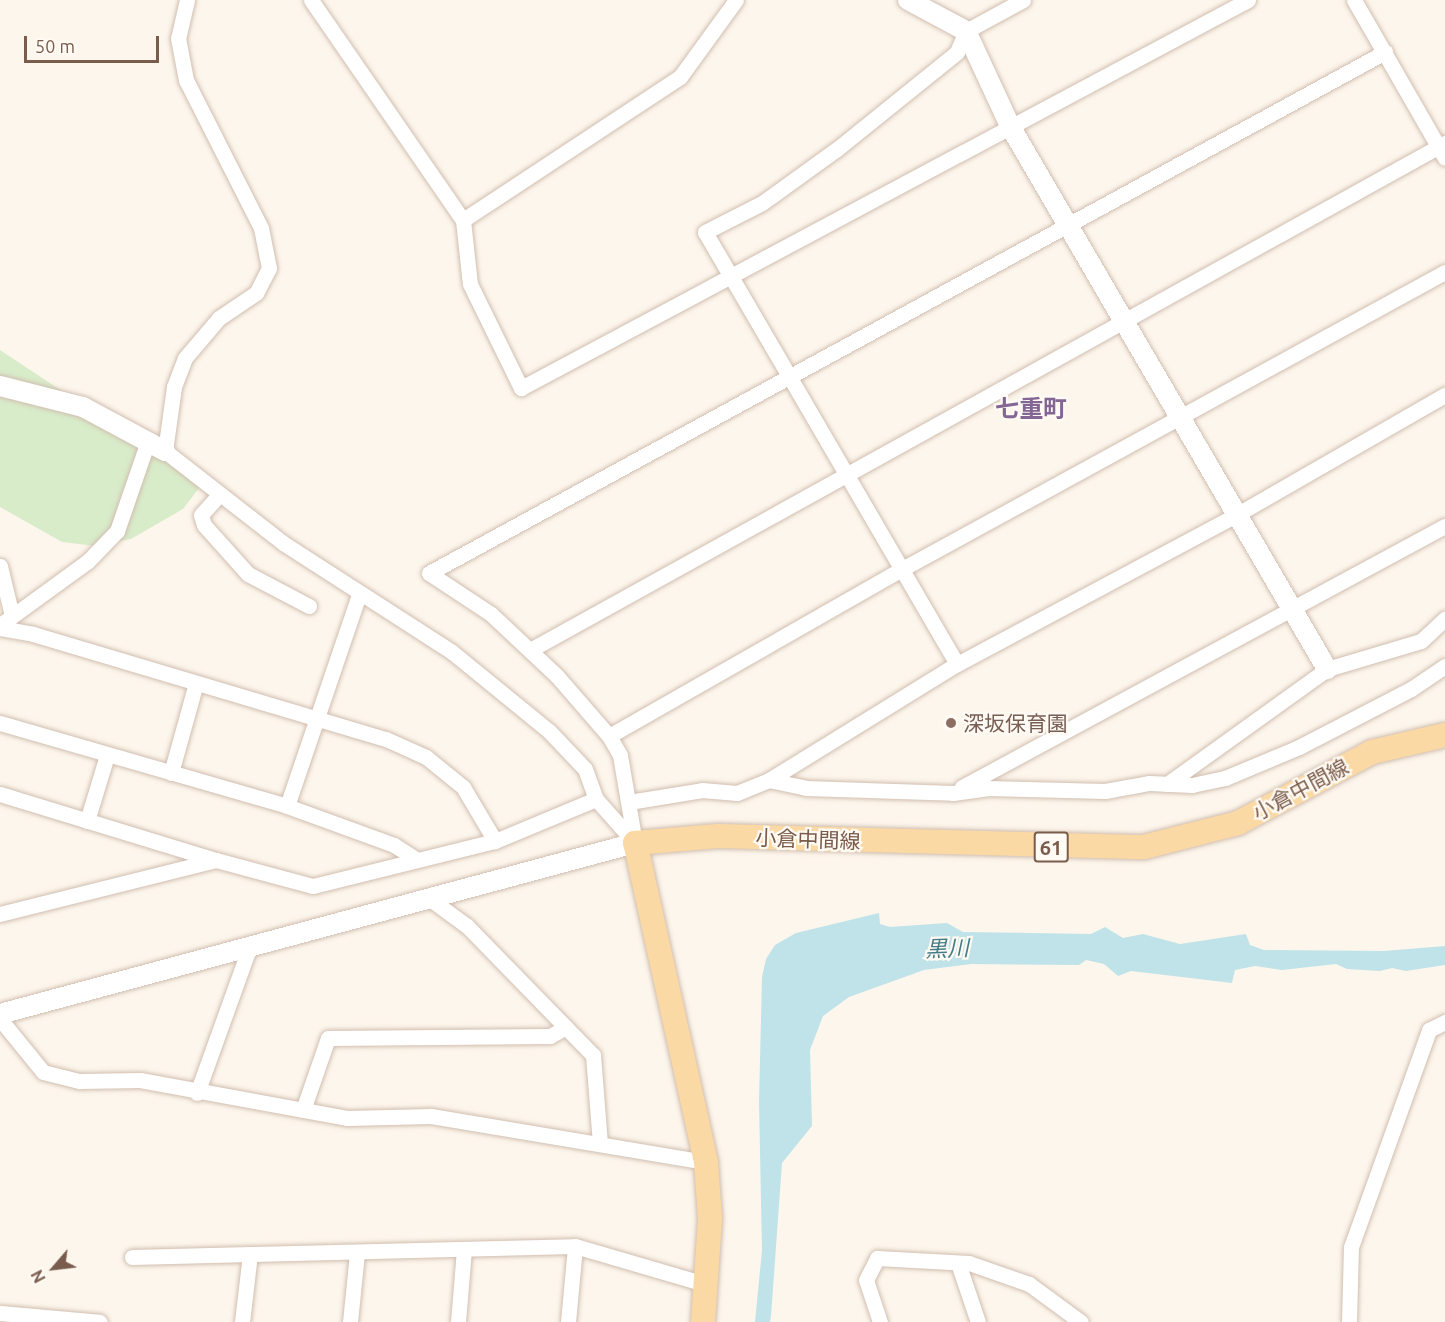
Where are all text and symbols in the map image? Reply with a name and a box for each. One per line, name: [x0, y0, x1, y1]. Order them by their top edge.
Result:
scale bar: [27, 24, 162, 62]
text: 50 m: [35, 36, 75, 56]
district label: 七重町: [995, 395, 1067, 423]
place label: 深坂保育園: [963, 710, 1068, 736]
marker: 深坂保育園: [944, 716, 958, 730]
street label: 小倉中間線: [1248, 753, 1352, 825]
street label: 小倉中間線: [755, 825, 861, 853]
road number: 61: [1033, 830, 1069, 864]
water label: 黒川: [925, 934, 969, 962]
north arrow: [24, 1238, 84, 1298]
text: N: [27, 1267, 49, 1286]

